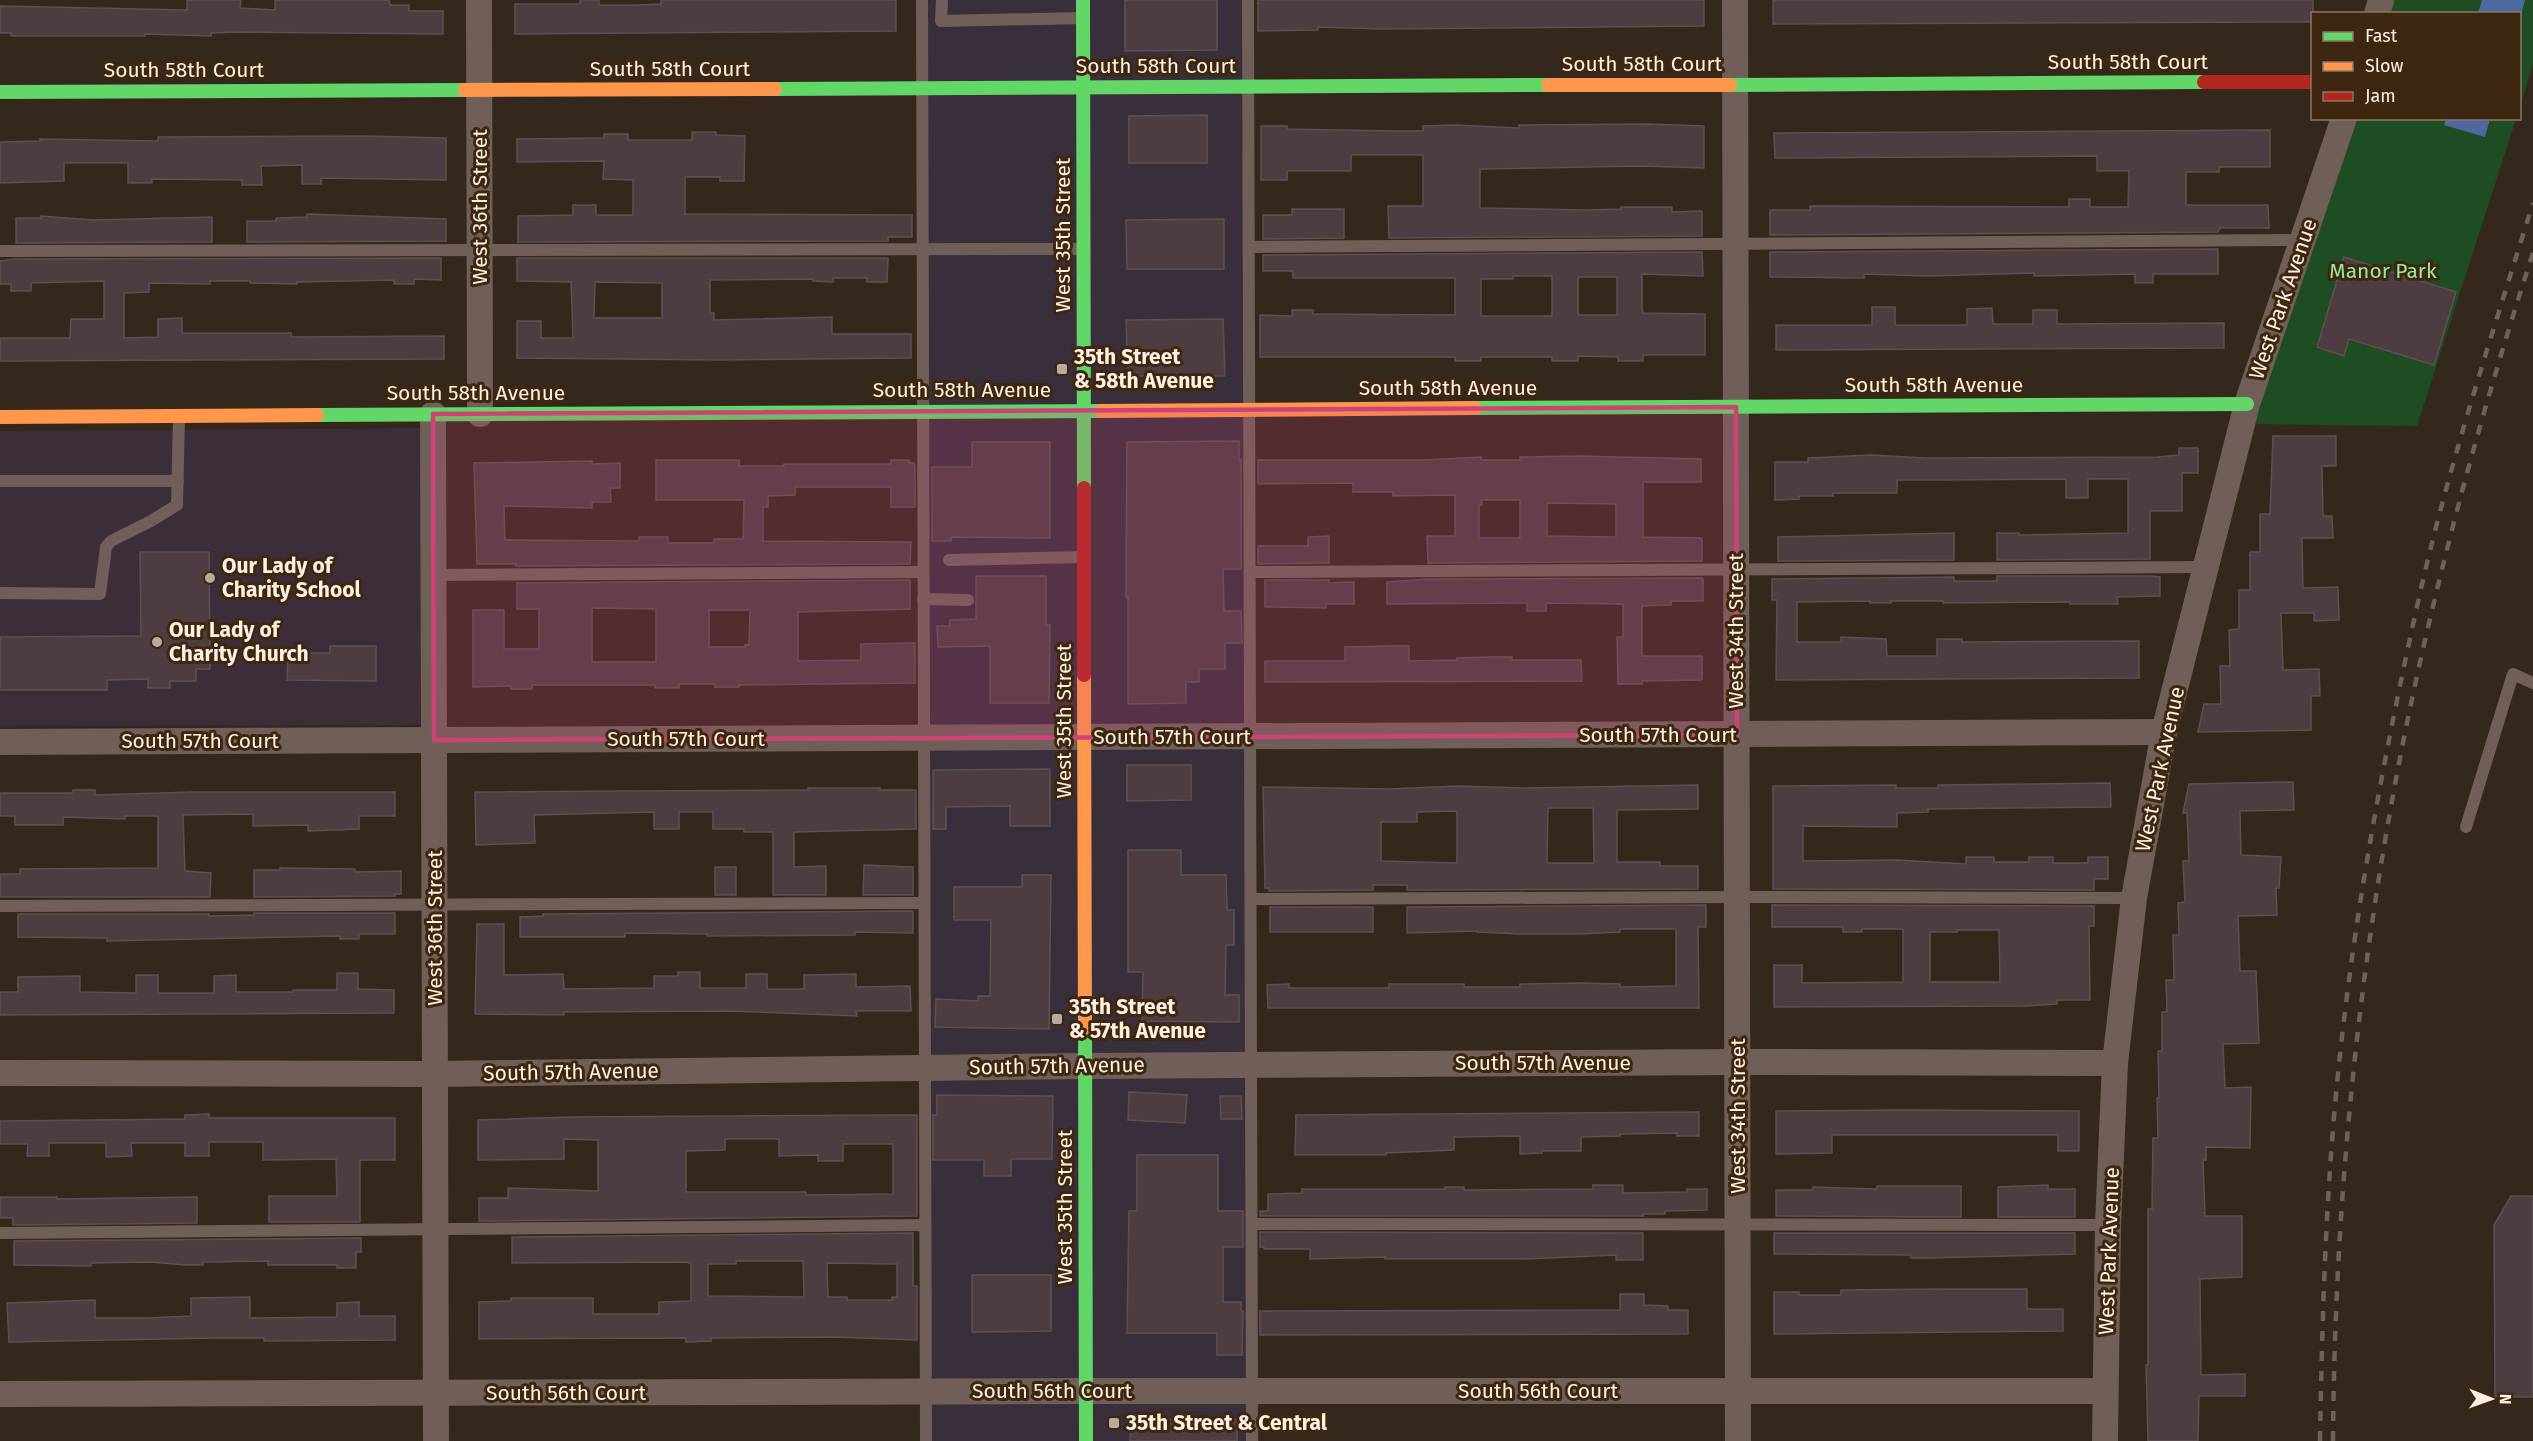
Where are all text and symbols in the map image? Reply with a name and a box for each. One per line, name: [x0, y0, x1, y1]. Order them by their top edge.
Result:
legend: [2311, 12, 2521, 120]
text: Fast: [2365, 25, 2398, 47]
street label: South 58th Court: [2048, 49, 2209, 75]
street label: South 58th Court: [1562, 51, 1723, 77]
street label: South 58th Court: [1076, 53, 1237, 79]
text: Slow: [2365, 55, 2404, 77]
street label: South 58th Court: [590, 56, 751, 82]
street label: South 58th Court: [104, 57, 265, 83]
text: Jam: [2365, 85, 2396, 107]
street label: West 36th Street: [467, 129, 493, 285]
street label: West 35th Street: [1050, 157, 1076, 312]
street label: West Park Avenue: [2243, 215, 2323, 383]
park label: Manor Park: [2329, 258, 2437, 284]
place label: 35th Street & 58th Avenue: [1073, 344, 1214, 394]
marker: 35th Street & 58th Avenue: [1055, 362, 1069, 376]
street label: South 58th Avenue: [1845, 372, 2023, 398]
street label: South 58th Avenue: [1359, 375, 1537, 401]
street label: South 58th Avenue: [873, 377, 1051, 403]
street label: South 58th Avenue: [387, 380, 565, 406]
place label: Our Lady of Charity School: [222, 553, 361, 603]
street label: West 34th Street: [1723, 553, 1749, 709]
marker: Our Lady of Charity School: [203, 571, 217, 585]
place label: Our Lady of Charity Church: [169, 617, 309, 667]
marker: Our Lady of Charity Church: [150, 635, 164, 649]
street label: West 35th Street: [1051, 643, 1077, 798]
street label: West Park Avenue: [2130, 684, 2190, 854]
street label: South 57th Court: [1579, 722, 1737, 748]
street label: South 57th Court: [1093, 724, 1251, 750]
street label: South 57th Court: [607, 726, 765, 752]
street label: South 57th Court: [121, 728, 279, 754]
street label: West 36th Street: [422, 850, 448, 1006]
place label: 35th Street & 57th Avenue: [1068, 994, 1206, 1044]
marker: 35th Street & 57th Avenue: [1050, 1012, 1064, 1026]
street label: West 34th Street: [1725, 1038, 1751, 1194]
street label: South 57th Avenue: [1455, 1050, 1631, 1076]
street label: South 57th Avenue: [969, 1051, 1145, 1081]
street label: South 57th Avenue: [483, 1057, 659, 1087]
street label: West 35th Street: [1052, 1129, 1078, 1284]
street label: West Park Avenue: [2093, 1167, 2125, 1335]
north arrow: [2461, 1369, 2521, 1429]
street label: South 56th Court: [972, 1378, 1132, 1404]
street label: South 56th Court: [1458, 1378, 1618, 1404]
street label: South 56th Court: [486, 1380, 646, 1406]
text: N: [2496, 1394, 2515, 1405]
place label: 35th Street & Central: [1125, 1410, 1328, 1436]
marker: 35th Street & Central: [1107, 1416, 1121, 1430]

